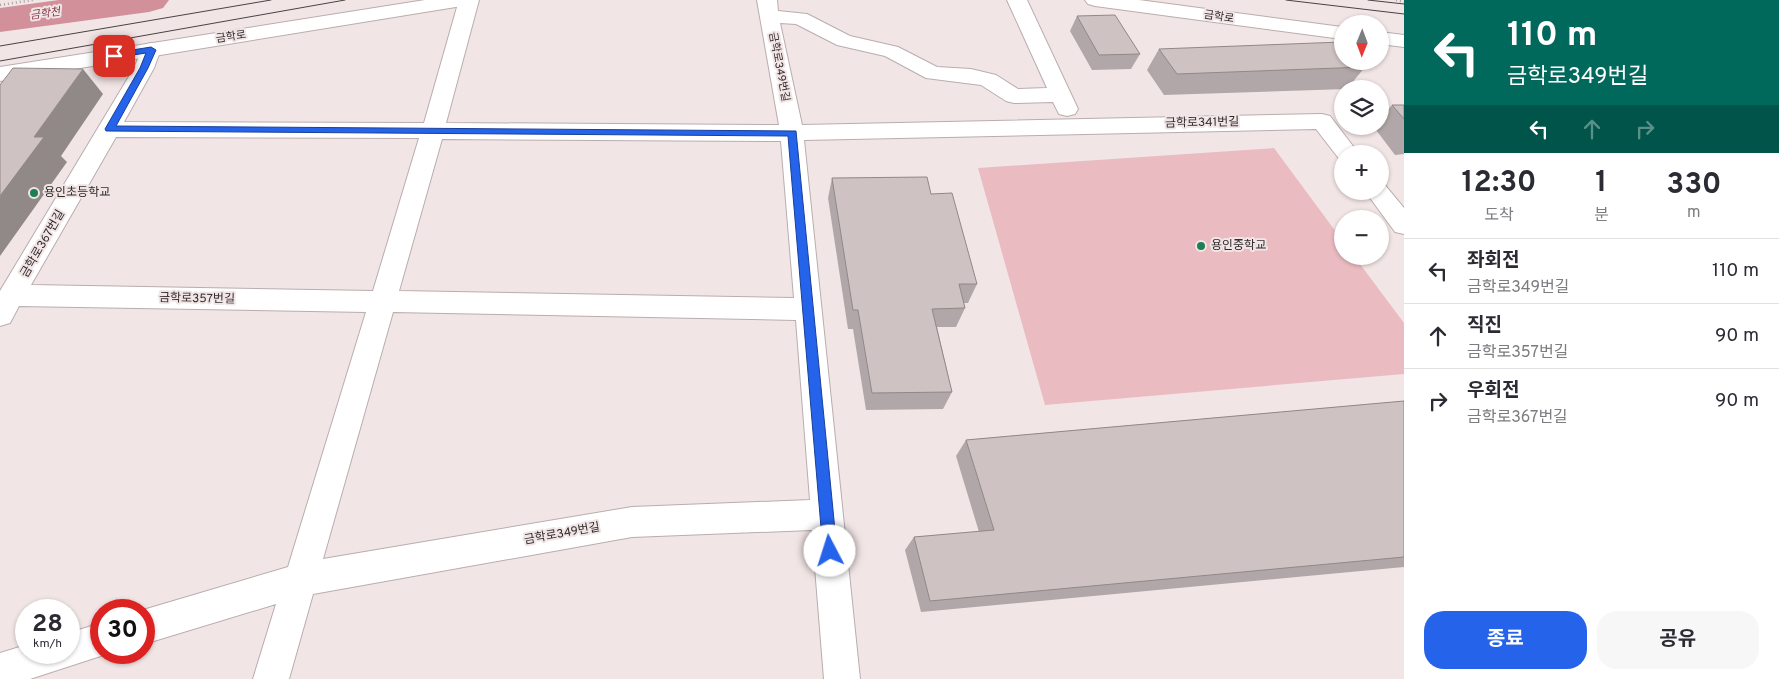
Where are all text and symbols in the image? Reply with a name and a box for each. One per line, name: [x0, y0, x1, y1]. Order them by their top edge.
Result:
water label: 금학천: [29, 5, 63, 23]
street label: 금학로: [1203, 8, 1235, 26]
text: 110 m: [1507, 14, 1597, 58]
north arrow: [1334, 15, 1389, 70]
map controls: [1334, 15, 1389, 265]
icon: left: [1424, 20, 1489, 85]
street label: 금학로: [215, 28, 247, 46]
street label: 금학로349번길: [765, 31, 793, 103]
pin: [93, 35, 135, 77]
icon: arrive: [100, 42, 128, 70]
text: 금학로349번길: [1507, 64, 1648, 91]
button: layers: [1334, 80, 1389, 135]
street label: 금학로341번길: [1165, 114, 1239, 132]
icon: left: [1525, 115, 1553, 143]
icon: ahead: [1578, 115, 1606, 143]
icon: right: [1631, 115, 1659, 143]
button: +: [1334, 145, 1389, 200]
text: 12:30: [1462, 165, 1536, 202]
text: 1: [1595, 165, 1607, 202]
text: 330: [1666, 167, 1721, 204]
place label: 용인초등학교: [44, 185, 110, 201]
marker: 용인초등학교: [28, 187, 40, 199]
text: m: [1687, 203, 1701, 223]
text: 도착: [1484, 206, 1514, 226]
text: 분: [1594, 206, 1609, 226]
street label: 금학로367번길: [17, 207, 69, 281]
button: −: [1334, 210, 1389, 265]
place label: 용인중학교: [1211, 238, 1266, 254]
marker: 용인중학교: [1195, 240, 1207, 252]
text: 좌회전: [1467, 249, 1519, 273]
icon: left: [1424, 257, 1452, 285]
text: 110 m: [1712, 259, 1759, 283]
text: 금학로349번길: [1467, 278, 1569, 298]
street label: 금학로357번길: [159, 290, 235, 308]
text: 직진: [1467, 314, 1502, 338]
icon: ahead: [1424, 322, 1452, 350]
text: 90 m: [1715, 324, 1759, 348]
text: 금학로357번길: [1467, 343, 1568, 363]
text: 우회전: [1467, 379, 1519, 403]
icon: right: [1424, 387, 1452, 415]
text: 90 m: [1715, 389, 1759, 413]
text: 금학로367번길: [1467, 408, 1568, 428]
street label: 금학로349번길: [523, 519, 601, 549]
position arrow: [803, 524, 855, 576]
speed limit sign: 30: [90, 599, 155, 664]
text: 28: [32, 609, 63, 641]
button: 종료: [1424, 611, 1587, 669]
button: 공유: [1597, 611, 1759, 669]
text: km/h: [33, 636, 62, 652]

